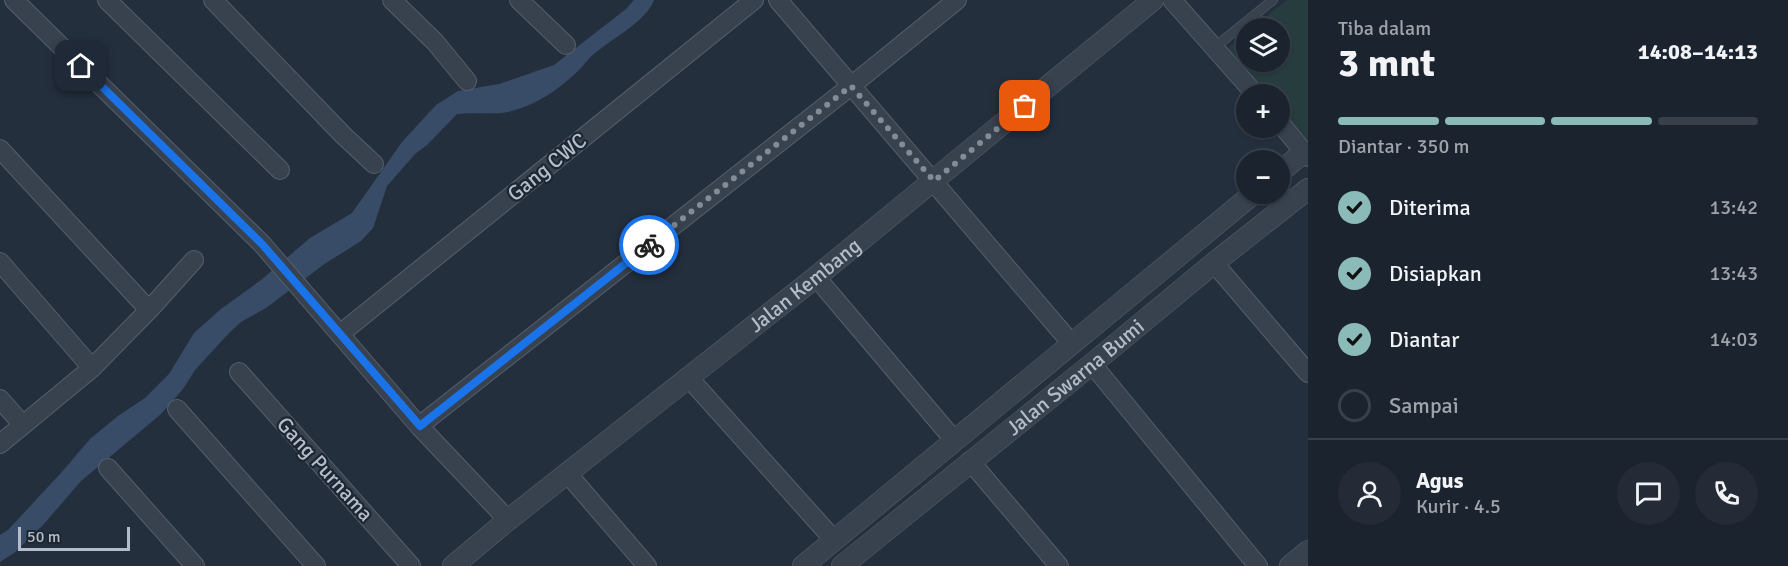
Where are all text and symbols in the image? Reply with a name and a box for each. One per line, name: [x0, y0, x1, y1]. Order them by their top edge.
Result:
text: Tiba dalam: [1338, 16, 1431, 41]
map controls: [1236, 18, 1290, 204]
button: layers: [1236, 18, 1290, 72]
text: 14:08–14:13: [1638, 38, 1758, 65]
text: 3 mnt: [1338, 39, 1435, 87]
pin: [55, 40, 106, 91]
icon: home: [64, 49, 97, 82]
pin: [999, 80, 1050, 131]
button: +: [1236, 84, 1290, 138]
icon: bag: [1008, 89, 1041, 122]
street label: Gang CWC: [502, 127, 592, 207]
text: Diantar · 350 m: [1338, 134, 1470, 159]
button: −: [1236, 150, 1290, 204]
icon: check: [1338, 191, 1371, 224]
text: Diterima: [1389, 194, 1471, 221]
text: 13:42: [1709, 195, 1758, 220]
courier: [619, 215, 679, 275]
icon: bike: [633, 229, 666, 262]
street label: Jalan Kembang: [743, 233, 866, 338]
icon: check: [1338, 257, 1371, 290]
text: Disiapkan: [1389, 260, 1482, 287]
text: 13:43: [1709, 261, 1758, 286]
street label: Jalan Swarna Bumi: [1001, 313, 1149, 441]
icon: check: [1338, 323, 1371, 356]
text: Diantar: [1389, 326, 1459, 353]
text: 14:03: [1709, 327, 1758, 352]
text: Sampai: [1389, 392, 1459, 419]
street label: Gang Purnama: [271, 411, 379, 527]
button: person: [1338, 462, 1401, 525]
button: chat: [1617, 462, 1680, 525]
button: phone: [1695, 462, 1758, 525]
text: Agus: [1416, 467, 1463, 494]
text: Kurir · 4.5: [1416, 494, 1501, 519]
scale bar: [18, 524, 130, 552]
text: 50 m: [27, 527, 61, 547]

